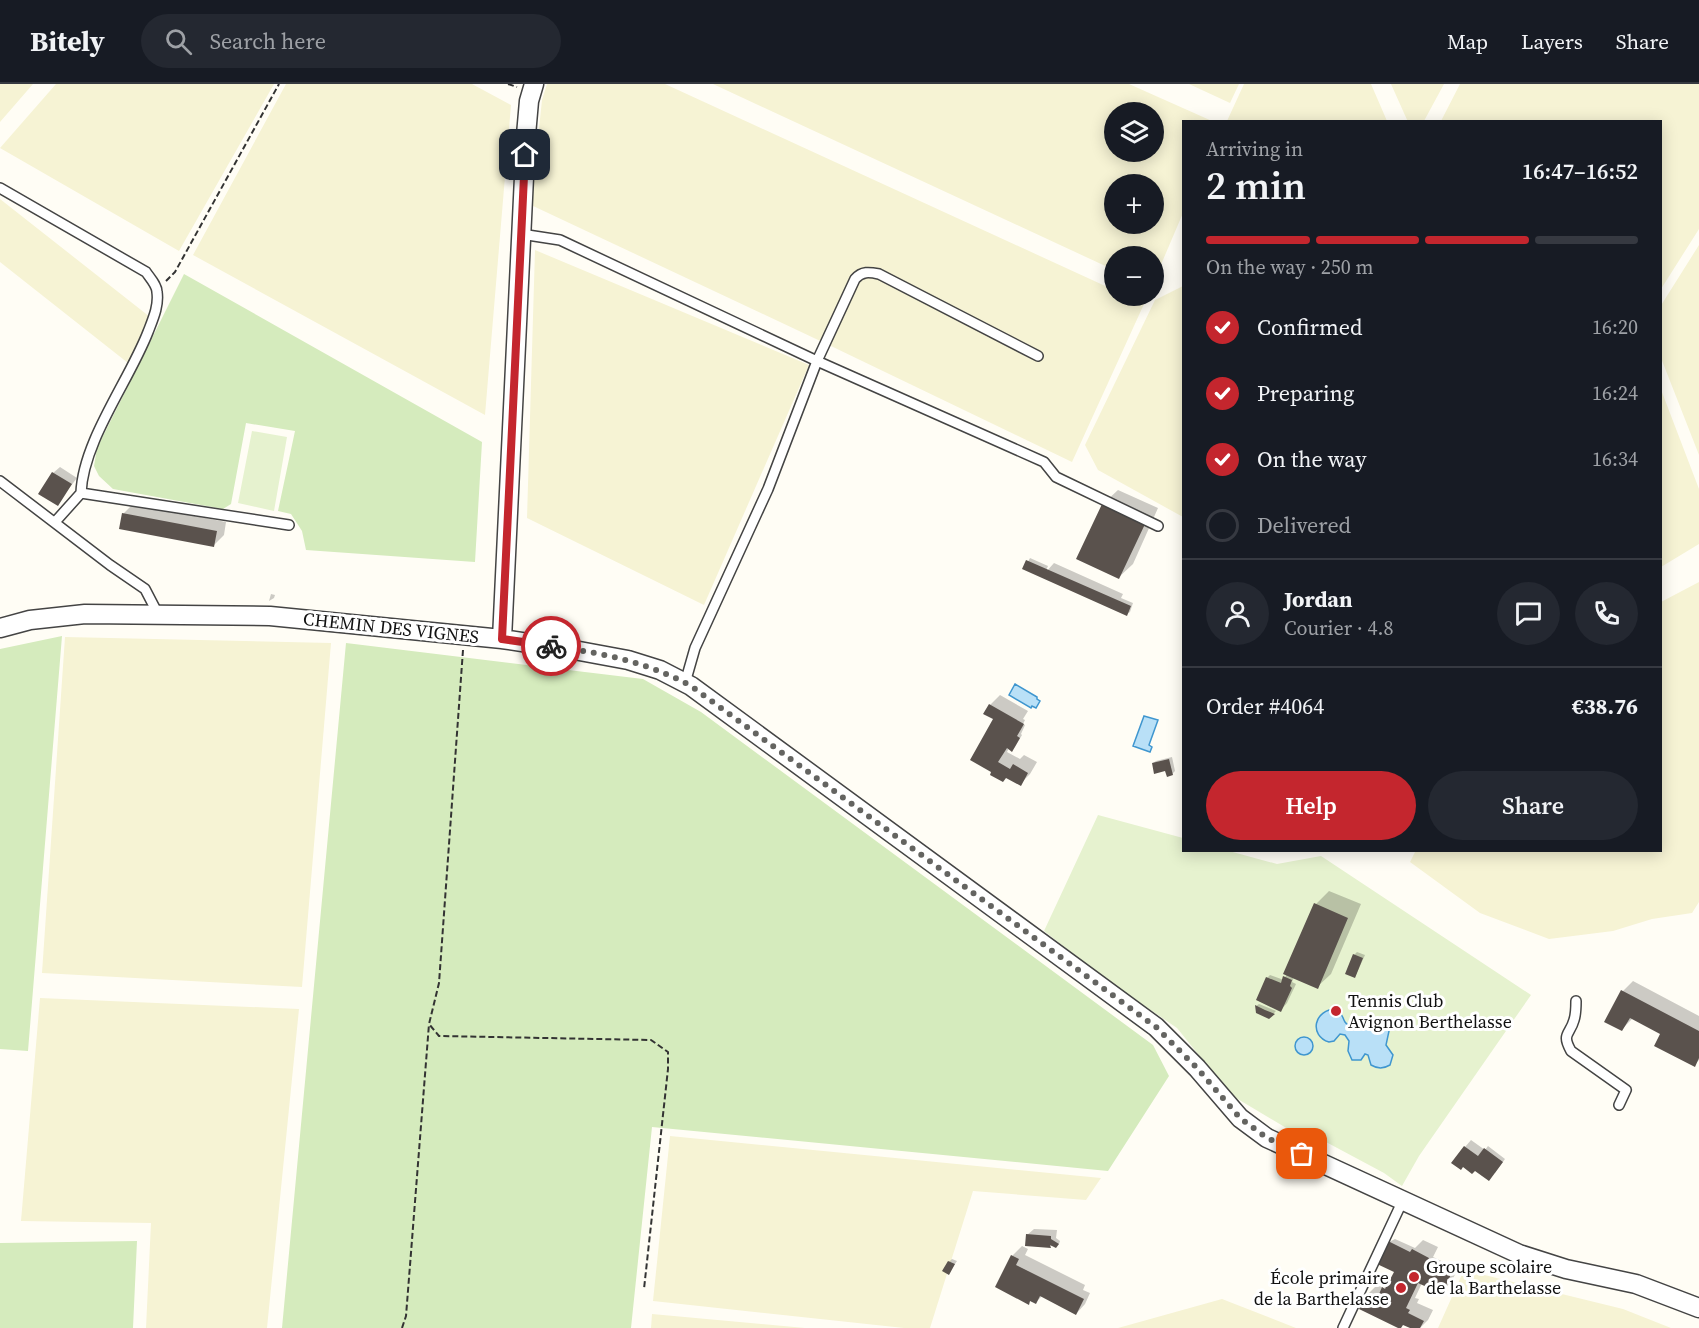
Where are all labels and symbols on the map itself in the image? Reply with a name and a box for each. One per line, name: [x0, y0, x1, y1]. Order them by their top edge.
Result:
pin: [499, 129, 550, 180]
street label: CHEMIN DES VIGNES: [302, 606, 480, 649]
courier: [521, 616, 581, 676]
place label: Tennis Club Avignon Berthelasse: [1348, 988, 1512, 1034]
marker: Tennis Club Avignon Berthelasse: [1329, 1004, 1343, 1018]
pin: [1276, 1128, 1327, 1179]
place label: Groupe scolaire de la Barthelasse: [1426, 1254, 1561, 1300]
place label: École primaire de la Barthelasse: [1254, 1265, 1389, 1311]
marker: Groupe scolaire de la Barthelasse: [1407, 1270, 1421, 1284]
marker: École primaire de la Barthelasse: [1394, 1281, 1408, 1295]

